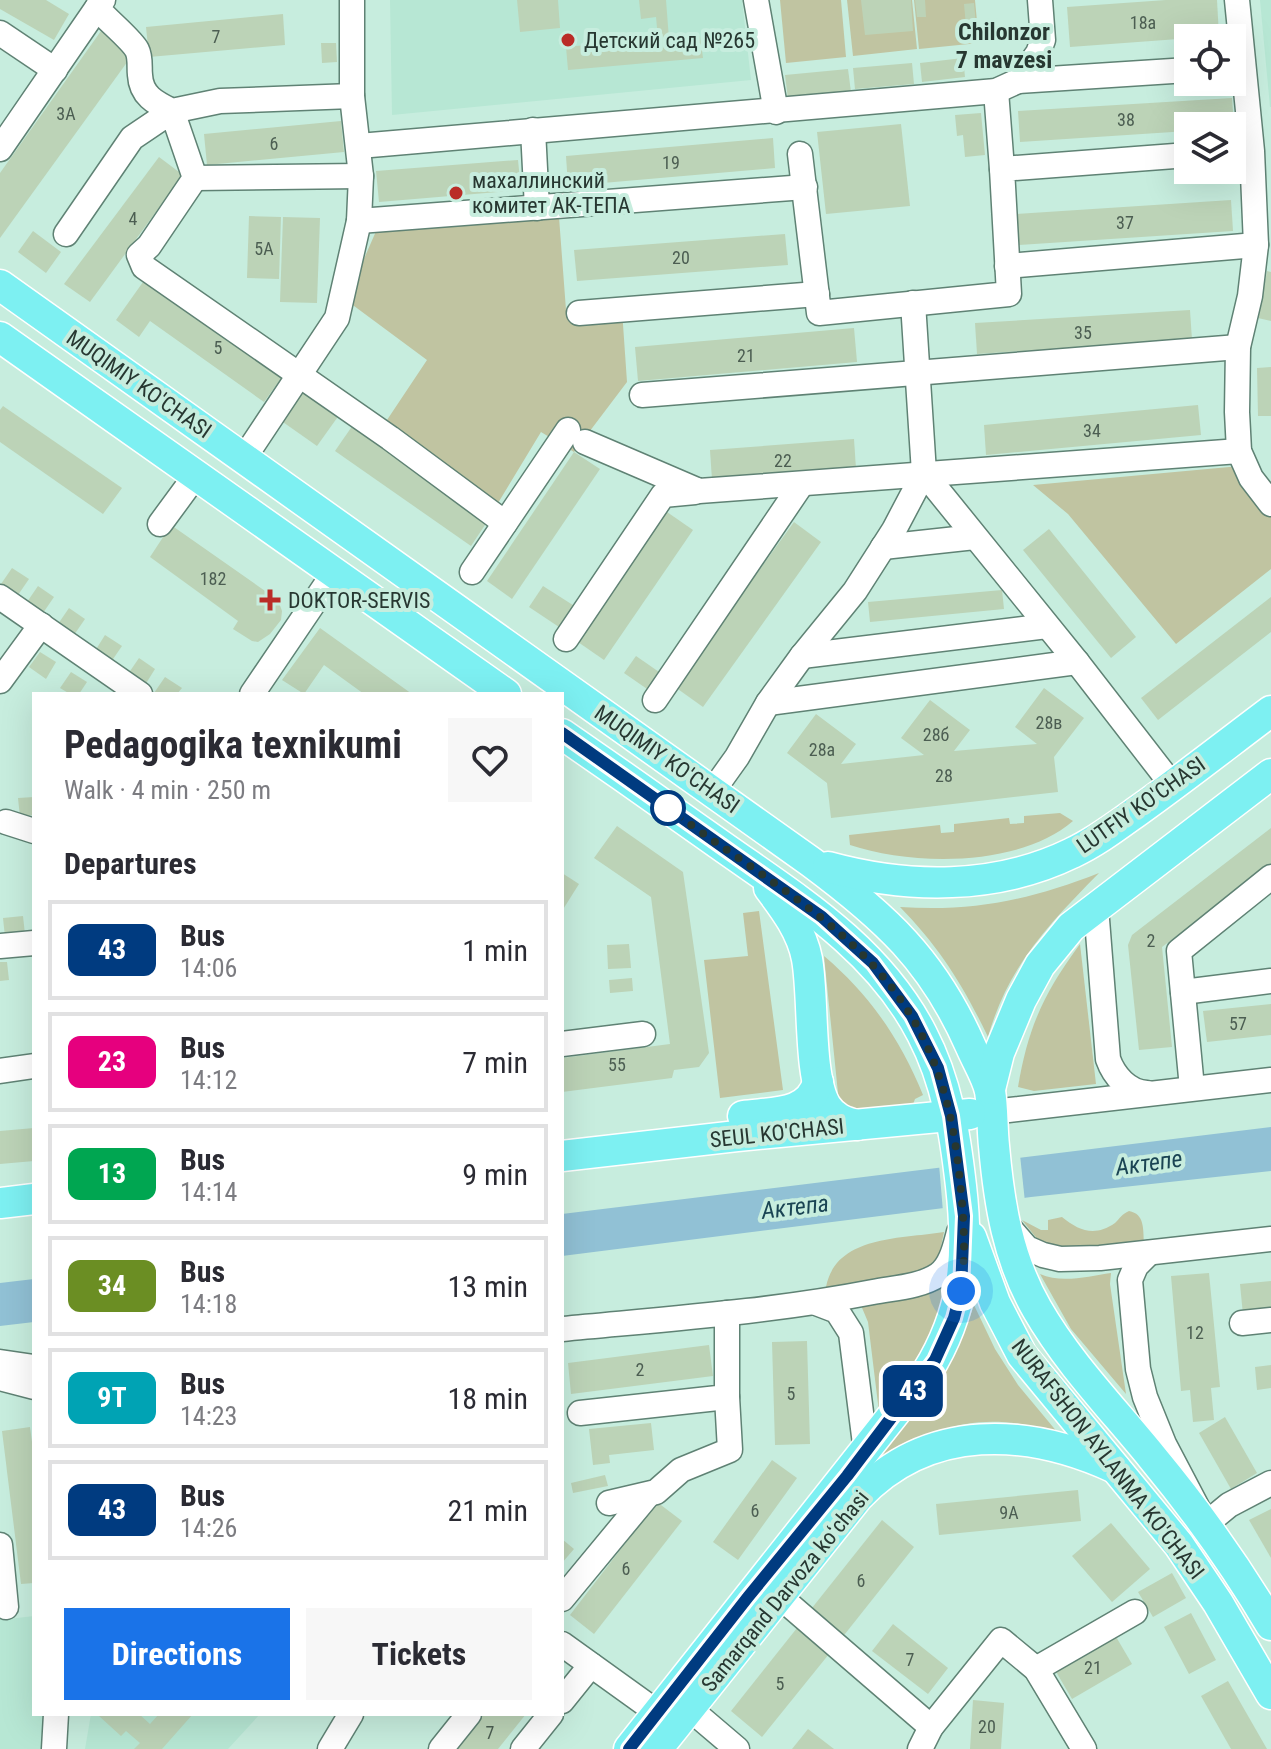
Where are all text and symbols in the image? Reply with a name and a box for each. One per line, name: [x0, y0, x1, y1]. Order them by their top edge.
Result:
house number: 18а: [1130, 12, 1156, 33]
district label: Chilonzor 7 mavzesi: [956, 18, 1052, 74]
map controls: [1174, 24, 1246, 184]
button: locate: [1174, 24, 1246, 96]
house number: 7: [212, 26, 221, 47]
place label: Детский сад №265: [584, 28, 755, 53]
marker: Детский сад №265: [559, 31, 577, 49]
house number: 3A: [56, 103, 76, 124]
house number: 38: [1117, 109, 1135, 130]
button: layers: [1174, 112, 1246, 184]
house number: 6: [270, 133, 278, 154]
house number: 19: [662, 152, 680, 173]
place label: махаллинский комитет АК-ТЕПА: [472, 168, 631, 218]
marker: махаллинский комитет АК-ТЕПА: [447, 184, 465, 202]
house number: 4: [129, 208, 138, 229]
house number: 37: [1116, 212, 1134, 233]
house number: 5A: [254, 238, 274, 259]
house number: 20: [672, 247, 690, 268]
house number: 35: [1074, 322, 1092, 343]
street label: MUQIMIY KO'CHASI: [62, 325, 216, 443]
house number: 5: [214, 337, 223, 358]
house number: 21: [737, 345, 755, 366]
house number: 34: [1083, 420, 1101, 441]
house number: 22: [774, 450, 792, 471]
house number: 182: [200, 568, 226, 589]
place label: DOKTOR-SERVIS: [288, 588, 430, 613]
marker: DOKTOR-SERVIS: [259, 589, 281, 611]
street label: MUQIMIY KO'CHASI: [590, 700, 744, 818]
house number: 28в: [1036, 712, 1062, 733]
button: heart: [448, 718, 532, 802]
text: Pedagogika texnikumi: [64, 723, 402, 767]
house number: 28б: [923, 724, 950, 745]
house number: 28а: [809, 739, 835, 760]
street label: LUTFIY KO'CHASI: [1072, 752, 1210, 858]
house number: 28: [935, 765, 953, 786]
text: Walk · 4 min · 250 m: [64, 775, 271, 805]
unlabelled marker: [651, 791, 685, 825]
text: Departures: [64, 846, 197, 881]
text: Bus: [180, 918, 225, 953]
house number: 2: [1147, 930, 1156, 951]
text: 43: [98, 933, 126, 966]
text: 1 min: [462, 933, 528, 968]
text: 14:06: [180, 953, 237, 983]
house number: 57: [1229, 1013, 1247, 1034]
text: Bus: [180, 1030, 225, 1065]
text: 23: [98, 1045, 126, 1078]
text: 7 min: [462, 1045, 528, 1080]
house number: 55: [608, 1054, 626, 1075]
text: 14:12: [180, 1065, 237, 1095]
street label: SEUL KO'CHASI: [709, 1114, 845, 1152]
text: Bus: [180, 1142, 225, 1177]
water label: Актепе: [1113, 1144, 1184, 1182]
text: 13: [98, 1157, 126, 1190]
text: 9 min: [462, 1157, 528, 1192]
text: 14:14: [180, 1177, 237, 1207]
water label: Актепа: [759, 1189, 830, 1225]
text: Bus: [180, 1254, 225, 1289]
text: 34: [98, 1269, 126, 1302]
text: 13 min: [447, 1269, 528, 1304]
your location: [941, 1271, 981, 1311]
text: 14:18: [180, 1289, 237, 1319]
house number: 12: [1186, 1322, 1204, 1343]
street label: NURAFSHON AYLANMA KO'CHASI: [1007, 1334, 1209, 1584]
house number: 2: [636, 1359, 645, 1380]
line badge: 43: [877, 1365, 949, 1417]
text: Bus: [180, 1366, 225, 1401]
text: 43: [899, 1374, 927, 1407]
text: 9Т: [97, 1381, 127, 1414]
text: 18 min: [447, 1381, 528, 1416]
house number: 5: [787, 1383, 796, 1404]
text: 14:23: [180, 1401, 237, 1431]
text: Bus: [180, 1478, 225, 1513]
street label: Samarqand Darvoza koʻchasi: [696, 1485, 874, 1697]
text: 43: [98, 1493, 126, 1526]
text: 21 min: [447, 1493, 528, 1528]
house number: 6: [751, 1500, 759, 1521]
house number: 9А: [999, 1502, 1019, 1523]
text: 14:26: [180, 1513, 237, 1543]
house number: 6: [622, 1558, 630, 1579]
house number: 6: [857, 1570, 865, 1591]
button: Directions: [64, 1608, 290, 1700]
button: Tickets: [306, 1608, 532, 1700]
house number: 7: [906, 1649, 915, 1670]
house number: 21: [1084, 1657, 1102, 1678]
house number: 5: [776, 1673, 785, 1694]
house number: 20: [978, 1716, 996, 1737]
house number: 7: [486, 1722, 495, 1743]

